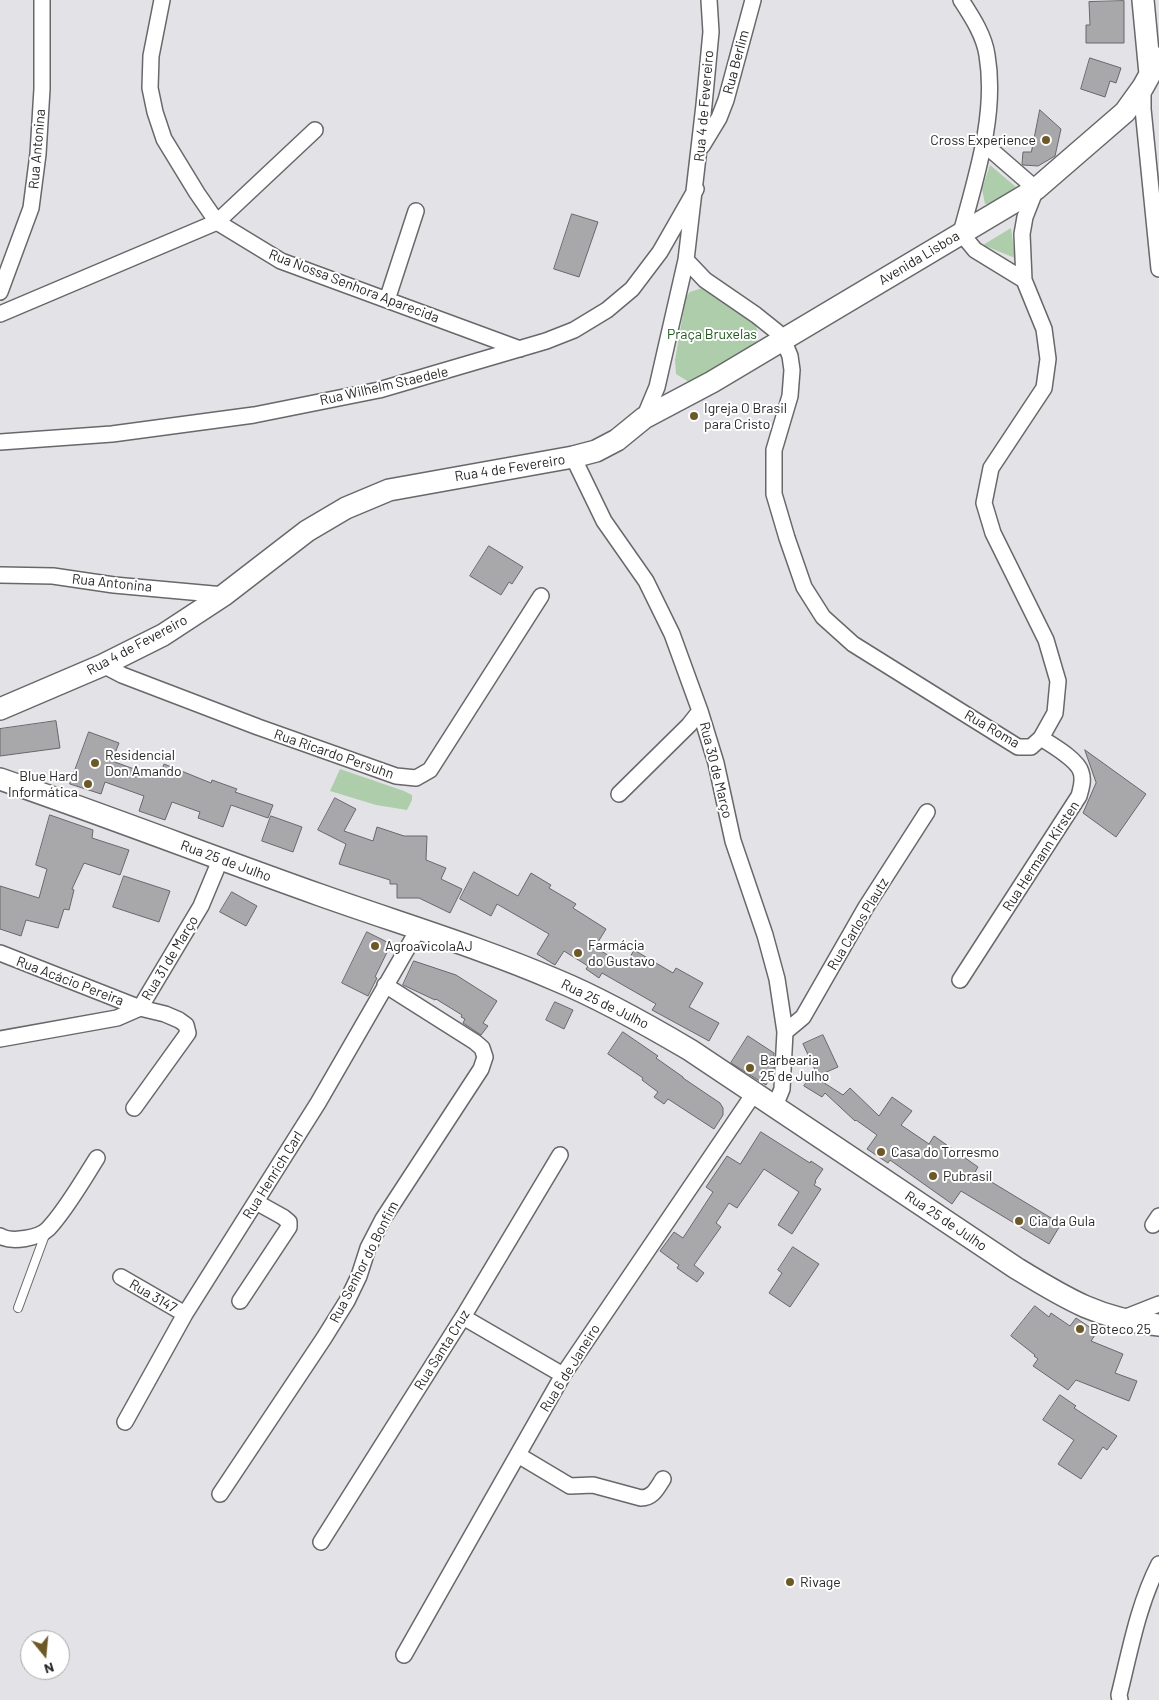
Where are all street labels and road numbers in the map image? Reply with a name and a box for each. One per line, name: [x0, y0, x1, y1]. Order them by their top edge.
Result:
street label: Rua Berlim: [719, 28, 753, 96]
street label: Rua 4 de Fevereiro: [691, 50, 717, 162]
street label: Rua Antonina: [25, 108, 49, 190]
street label: Avenida Lisboa: [876, 227, 962, 289]
street label: Rua Nossa Senhora Aparecida: [266, 246, 442, 326]
street label: Rua Wilhelm Staedele: [318, 363, 450, 409]
street label: Rua 4 de Fevereiro: [454, 451, 566, 485]
street label: Rua Antonina: [71, 570, 153, 596]
street label: Rua 4 de Fevereiro: [84, 611, 190, 679]
street label: Rua Roma: [961, 706, 1023, 752]
street label: Rua 30 de Março: [696, 720, 736, 820]
street label: Rua Ricardo Persuhn: [272, 726, 396, 782]
street label: Rua Hermann Kirsten: [999, 798, 1083, 914]
street label: Rua 25 de Julho: [178, 837, 274, 885]
street label: Rua Carlos Plautz: [824, 875, 892, 973]
street label: Rua 31 de Março: [138, 913, 202, 1003]
street label: Rua Acácio Pereira: [14, 953, 126, 1009]
street label: Rua 25 de Julho: [558, 976, 652, 1032]
street label: Rua Henrich Carl: [239, 1128, 307, 1222]
street label: Rua 25 de Julho: [902, 1187, 990, 1255]
street label: Rua Senhor do Bonfim: [326, 1198, 402, 1326]
street label: Rua 3147: [126, 1276, 180, 1316]
street label: Rua Santa Cruz: [411, 1307, 473, 1393]
street label: Rua 6 de Janeiro: [536, 1321, 604, 1415]

